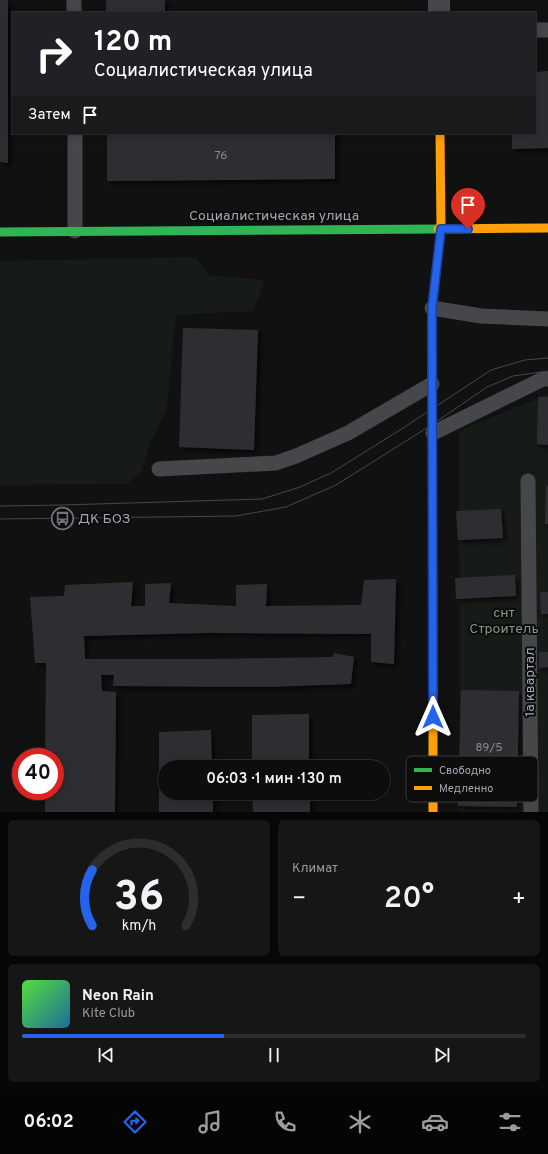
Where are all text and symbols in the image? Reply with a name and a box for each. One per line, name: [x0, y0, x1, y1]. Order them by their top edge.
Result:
text: 120 m: [94, 25, 172, 61]
icon: right: [28, 28, 80, 80]
text: Социалистическая улица: [94, 60, 313, 83]
icon: arrive: [79, 104, 101, 126]
text: Затем: [28, 106, 71, 125]
house number: 76: [215, 148, 227, 164]
pin: [451, 188, 485, 229]
icon: arrive: [457, 194, 479, 216]
street label: Социалистическая улица: [189, 208, 359, 225]
bus stop icon: ДК БОЗ: [50, 506, 76, 532]
place label: ДК БОЗ: [78, 511, 131, 528]
park label: снт Строитель: [469, 605, 539, 638]
street label: 1а квартал: [522, 647, 539, 717]
position arrow: [412, 696, 454, 738]
house number: 89/5: [475, 740, 503, 756]
speed limit sign: 40: [12, 748, 64, 800]
legend: [406, 756, 538, 802]
text: Свободно: [439, 764, 491, 778]
text: 06:03 · 1 мин · 130 m: [206, 770, 342, 789]
text: Медленно: [439, 782, 493, 796]
text: Климат: [292, 861, 338, 877]
text: 36: [114, 872, 164, 925]
text: 20°: [384, 881, 434, 918]
text: −: [292, 886, 306, 913]
text: +: [512, 886, 526, 913]
text: km/h: [122, 917, 156, 935]
text: Neon Rain: [82, 987, 154, 1006]
text: Kite Club: [82, 1006, 135, 1022]
icon: previous: [95, 1044, 117, 1066]
icon: pause: [263, 1044, 285, 1066]
icon: next: [431, 1044, 453, 1066]
icon: directions: [121, 1108, 149, 1136]
icon: music: [196, 1108, 224, 1136]
icon: phone: [271, 1108, 299, 1136]
icon: climate: [346, 1108, 374, 1136]
icon: car: [421, 1108, 449, 1136]
icon: filters: [496, 1108, 524, 1136]
text: 06:02: [24, 1111, 74, 1134]

